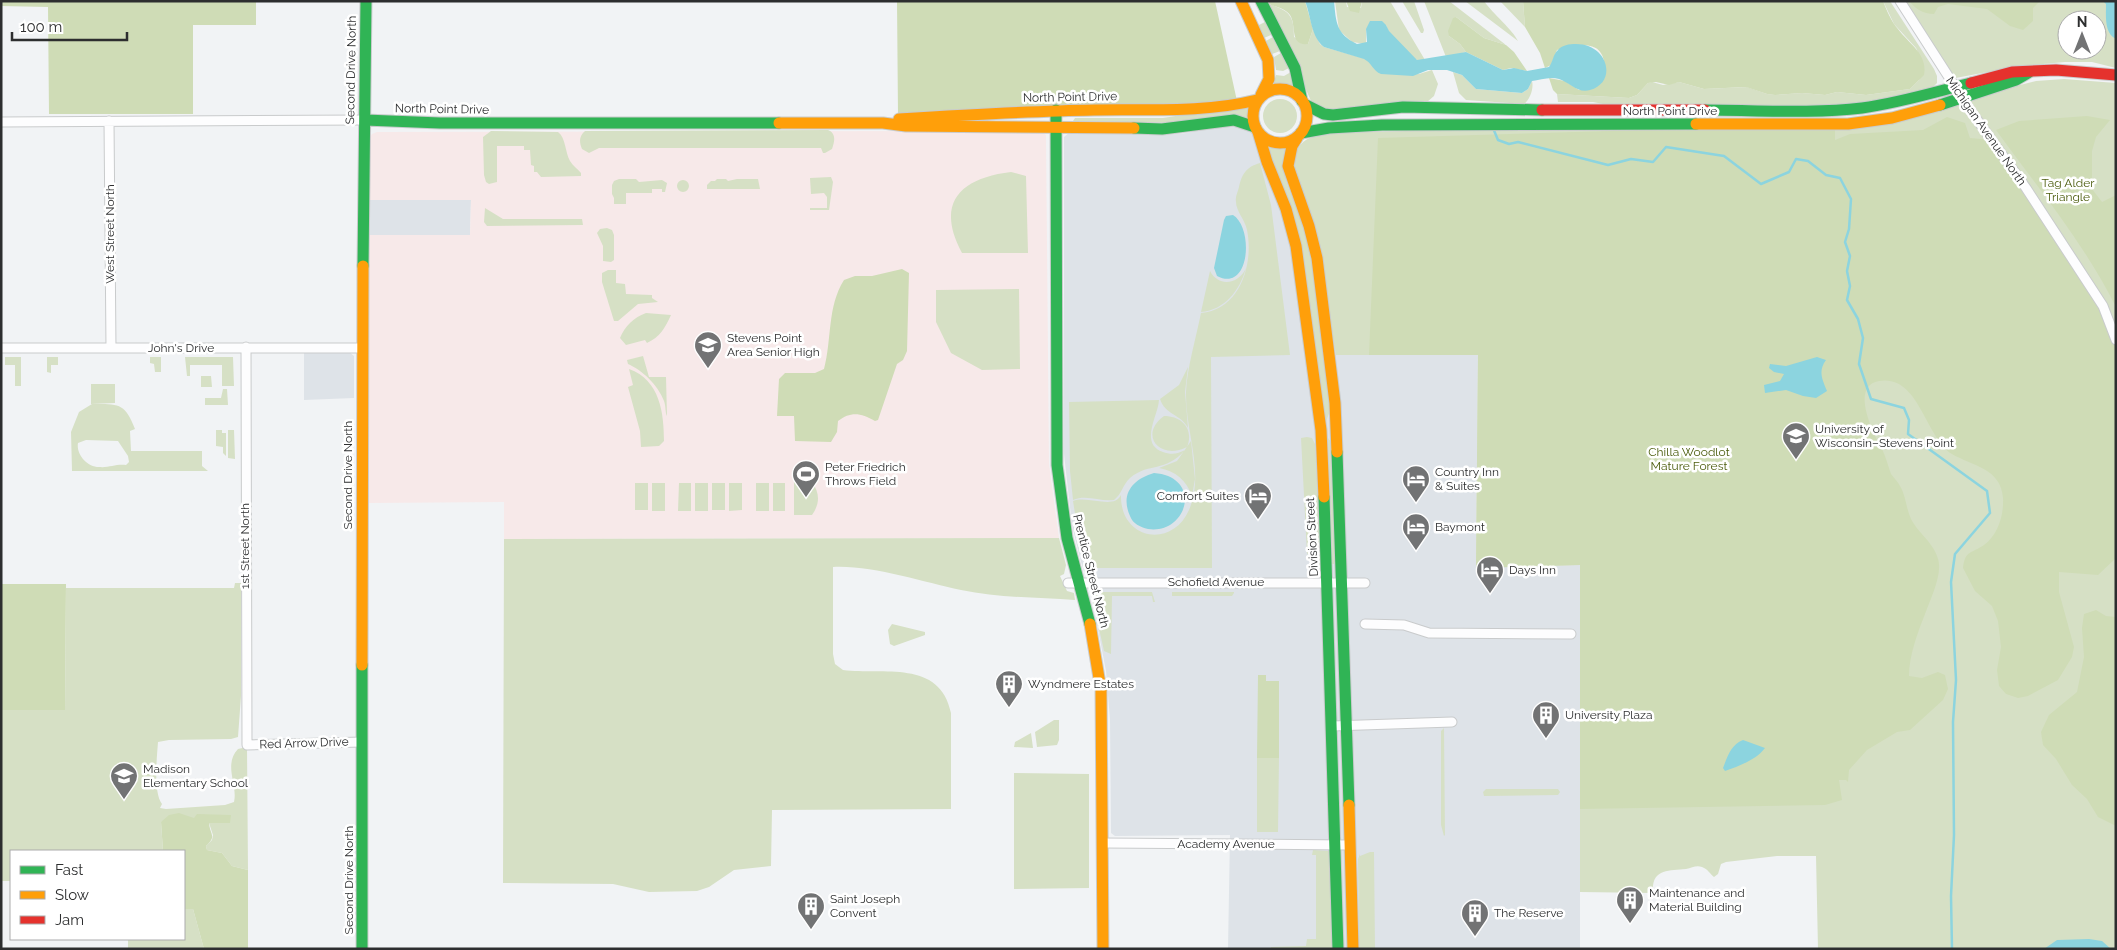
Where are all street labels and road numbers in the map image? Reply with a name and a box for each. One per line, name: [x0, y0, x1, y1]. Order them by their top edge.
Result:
street label: Second Drive North: [343, 16, 359, 124]
street label: Michigan Avenue North: [1943, 74, 2029, 188]
street label: North Point Drive: [1023, 89, 1117, 105]
street label: North Point Drive: [395, 101, 489, 117]
street label: North Point Drive: [1623, 104, 1717, 118]
street label: West Street North: [103, 184, 117, 284]
street label: John's Drive: [148, 341, 214, 355]
street label: Second Drive North: [341, 421, 355, 529]
street label: Division Street: [1303, 497, 1321, 577]
street label: 1st Street North: [238, 503, 252, 589]
street label: Prentice Street North: [1070, 513, 1112, 629]
street label: Schofield Avenue: [1168, 575, 1264, 589]
street label: Red Arrow Drive: [259, 734, 349, 752]
street label: Second Drive North: [342, 826, 356, 934]
street label: Academy Avenue: [1177, 837, 1275, 851]

